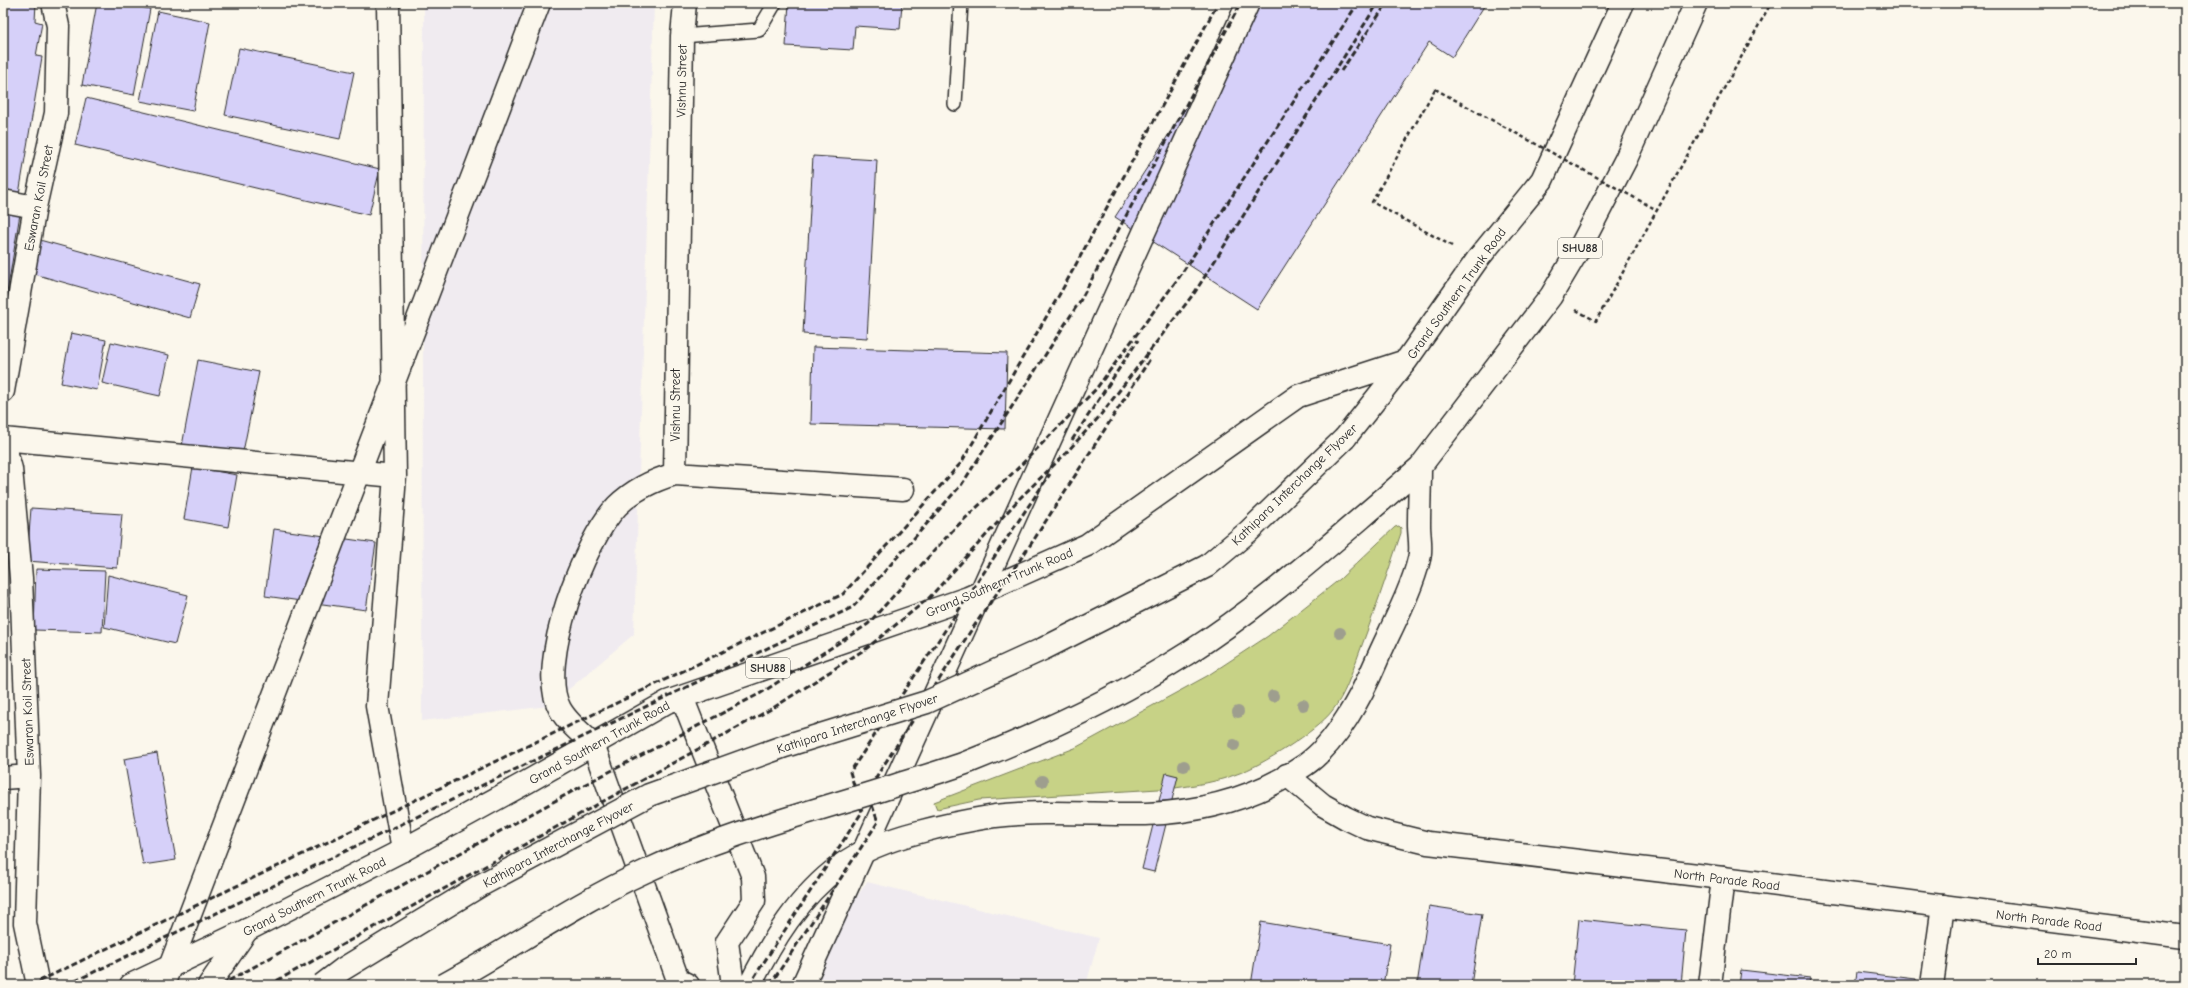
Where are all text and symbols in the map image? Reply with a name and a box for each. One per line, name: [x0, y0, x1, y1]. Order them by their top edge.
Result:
street label: Vishnu Street: [673, 43, 690, 118]
street label: Eswaran Koil Street: [21, 143, 56, 252]
street label: Grand Southern Trunk Road: [1404, 225, 1509, 362]
road number: SHU88: [1558, 238, 1602, 258]
street label: Vishnu Street: [668, 367, 683, 442]
street label: Kathipara Interchange Flyover: [1229, 420, 1361, 548]
street label: Grand Southern Trunk Road: [923, 545, 1075, 620]
street label: Eswaran Koil Street: [18, 657, 37, 766]
road number: SHU88: [746, 658, 790, 678]
street label: Kathipara Interchange Flyover: [775, 690, 940, 757]
street label: Grand Southern Trunk Road: [526, 697, 672, 787]
street label: Kathipara Interchange Flyover: [480, 798, 637, 891]
street label: Grand Southern Trunk Road: [240, 854, 388, 939]
street label: North Parade Road: [1673, 866, 1781, 893]
street label: North Parade Road: [1995, 907, 2103, 934]
scale bar: [2038, 940, 2136, 966]
text: 20 m: [2044, 947, 2072, 961]

